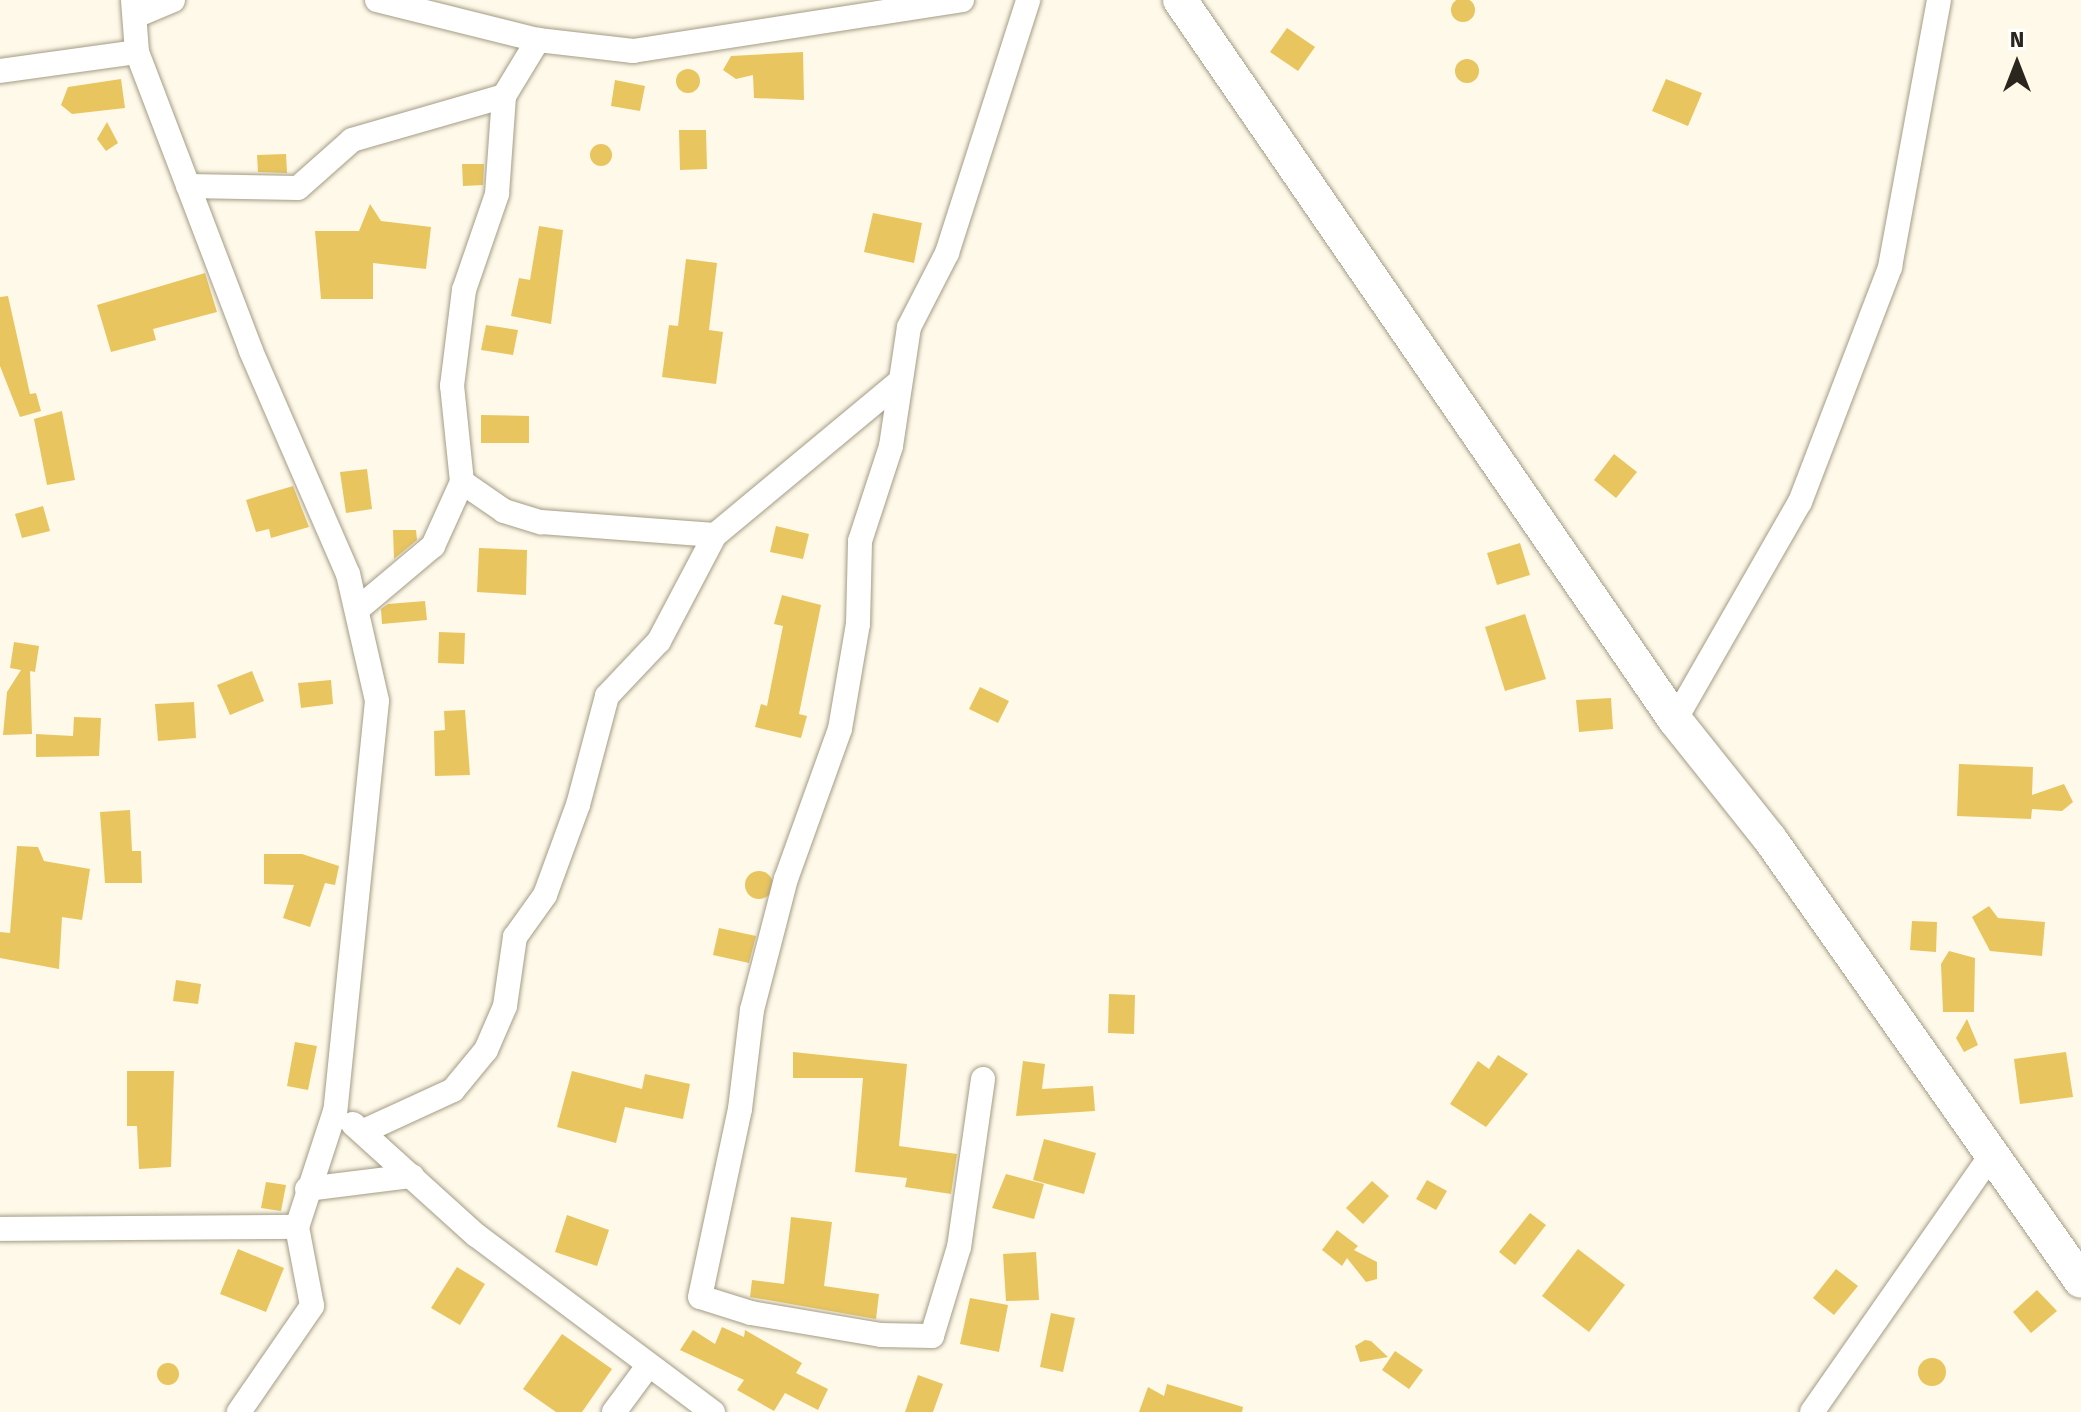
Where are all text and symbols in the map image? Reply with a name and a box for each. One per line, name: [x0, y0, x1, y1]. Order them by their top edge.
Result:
north arrow: [1977, 24, 2057, 104]
text: N: [2010, 26, 2024, 53]

